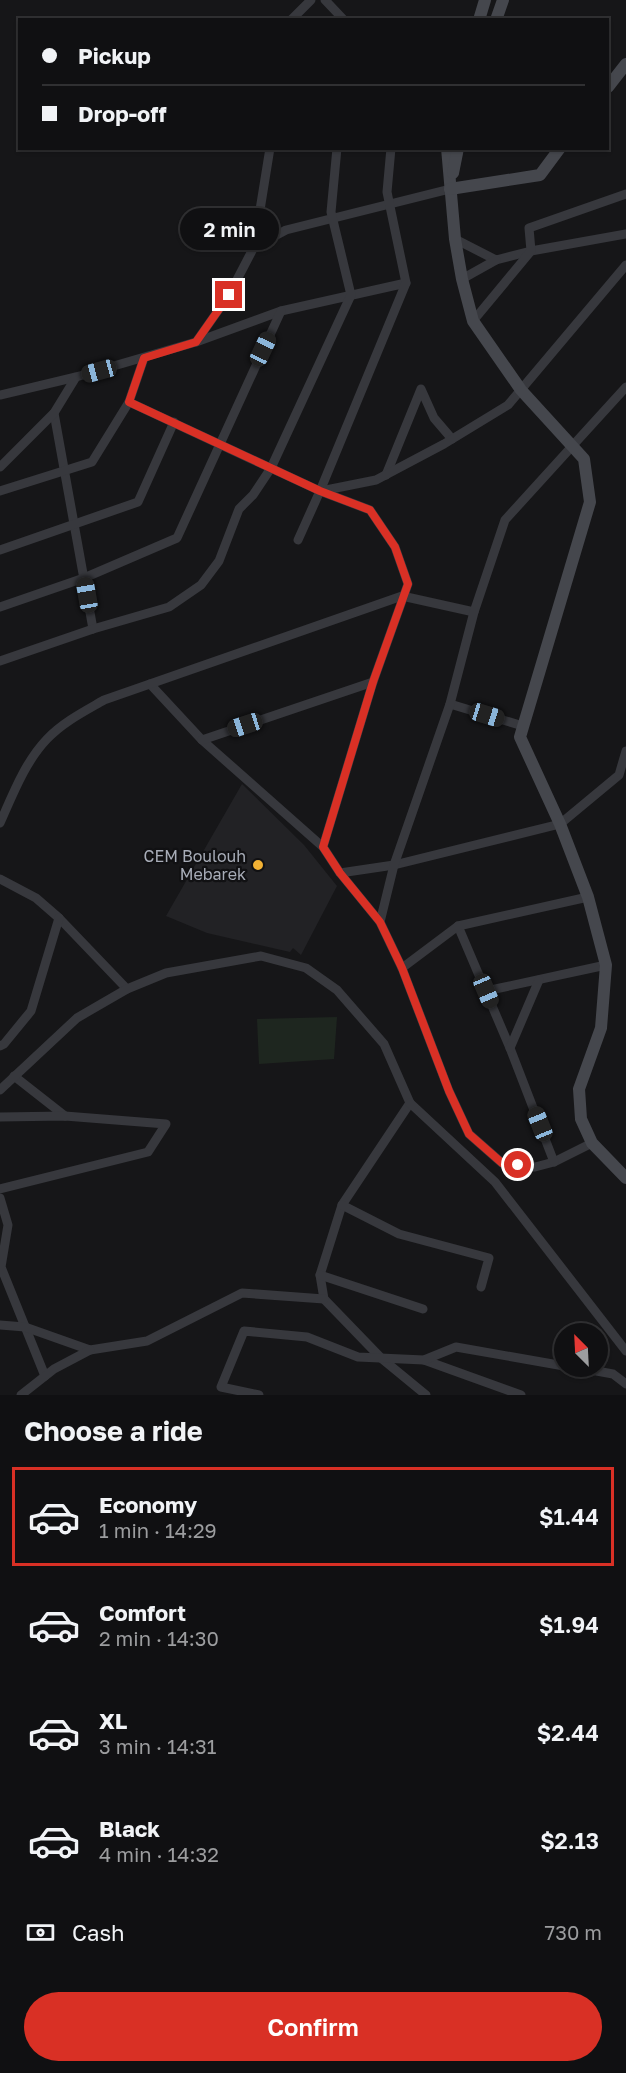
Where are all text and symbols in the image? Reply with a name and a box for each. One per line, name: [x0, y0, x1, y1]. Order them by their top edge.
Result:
text: Pickup: [78, 42, 151, 69]
text: Drop-off: [78, 100, 167, 127]
callout: 2 min: [180, 208, 278, 250]
text: 2 min: [204, 217, 256, 241]
route end: [215, 281, 242, 308]
car: [247, 329, 279, 369]
car: [79, 358, 119, 384]
car: [75, 576, 99, 614]
car: [467, 701, 507, 729]
car: [225, 711, 265, 739]
place label: CEM Boulouh Mebarek: [144, 846, 246, 884]
marker: CEM Boulouh Mebarek: [251, 858, 265, 872]
car: [471, 971, 501, 1011]
car: [525, 1104, 555, 1144]
route start: [504, 1151, 531, 1178]
north arrow: [554, 1323, 608, 1377]
map controls: [554, 1323, 608, 1377]
text: Choose a ride: [24, 1415, 203, 1447]
icon: car: [27, 1490, 81, 1544]
text: Economy: [99, 1491, 197, 1518]
text: $1.44: [539, 1503, 599, 1530]
text: 1 min · 14:29: [99, 1518, 217, 1542]
icon: car: [27, 1598, 81, 1652]
text: Comfort: [99, 1599, 186, 1626]
text: $1.94: [539, 1611, 599, 1638]
text: 2 min · 14:30: [99, 1626, 219, 1650]
icon: car: [27, 1706, 81, 1760]
text: XL: [99, 1707, 127, 1734]
text: $2.44: [537, 1719, 599, 1746]
text: 3 min · 14:31: [99, 1734, 216, 1758]
icon: car: [27, 1814, 81, 1868]
text: Black: [99, 1815, 160, 1842]
text: $2.13: [540, 1827, 599, 1854]
text: 4 min · 14:32: [99, 1842, 219, 1866]
icon: cash: [24, 1916, 57, 1949]
text: Cash: [72, 1919, 125, 1946]
text: 730 m: [545, 1920, 602, 1944]
button: Confirm: [24, 1992, 602, 2061]

